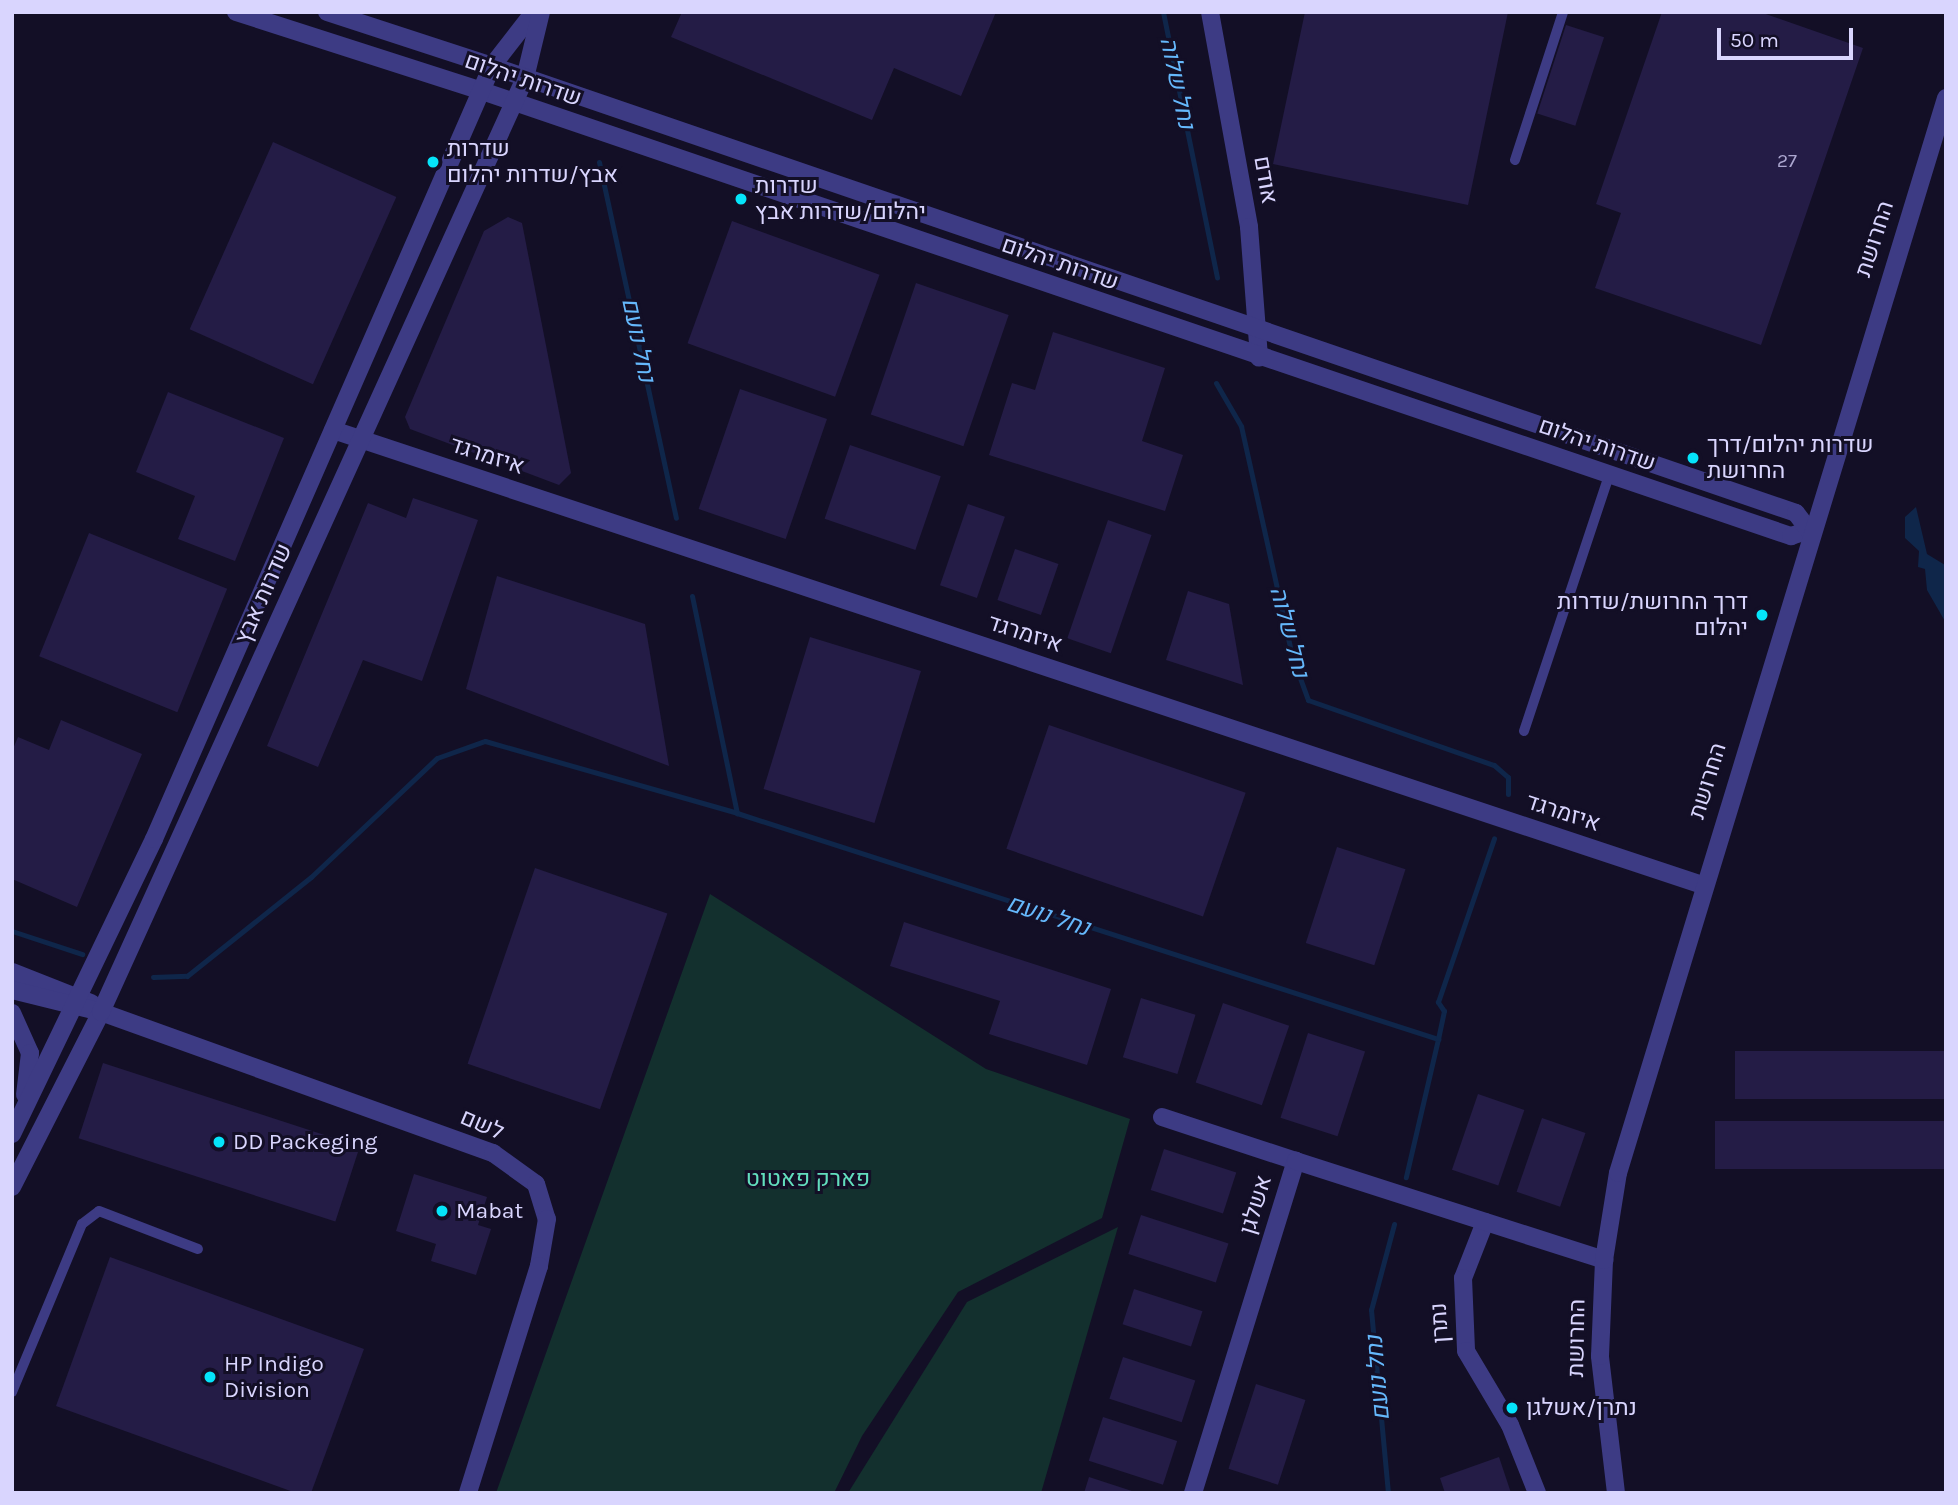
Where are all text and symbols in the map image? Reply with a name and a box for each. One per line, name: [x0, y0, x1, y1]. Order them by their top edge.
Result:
scale bar: [1720, 14, 1856, 58]
text: 50 m: [1730, 28, 1779, 52]
water label: נחל שלוה: [1153, 34, 1201, 132]
street label: שדרות יהלום: [461, 47, 585, 113]
place label: שדרות אבץ/שדרות יהלום: [447, 135, 618, 189]
house number: 27: [1777, 151, 1797, 173]
marker: שדרות אבץ/שדרות יהלום: [425, 154, 441, 170]
street label: אודם: [1247, 154, 1283, 206]
place label: שדרות יהלום/שדרות אבץ: [755, 172, 926, 226]
marker: שדרות יהלום/שדרות אבץ: [733, 191, 749, 207]
street label: החרושת: [1850, 198, 1900, 280]
street label: שדרות יהלום: [998, 231, 1122, 297]
water label: נחל נועם: [615, 295, 661, 385]
street label: שדרות יהלום: [1535, 412, 1659, 478]
street label: איזמרגד: [446, 431, 528, 481]
place label: שדרות יהלום/דרך החרושת: [1707, 431, 1873, 485]
marker: שדרות יהלום/דרך החרושת: [1685, 450, 1701, 466]
street label: שדרות אבץ: [230, 539, 298, 649]
water label: נחל שלוה: [1263, 583, 1315, 681]
place label: דרך החרושת/שדרות יהלום: [1557, 588, 1748, 642]
marker: דרך החרושת/שדרות יהלום: [1754, 607, 1770, 623]
street label: איזמרגד: [984, 609, 1066, 659]
street label: החרושת: [1683, 740, 1733, 822]
street label: איזמרגד: [1522, 788, 1604, 838]
water label: נחל נועם: [1003, 889, 1093, 943]
street label: לשם: [456, 1104, 508, 1146]
place label: DD Packeging: [233, 1128, 378, 1156]
marker: DD Packeging: [211, 1134, 227, 1150]
park label: פארק פאטוט: [746, 1165, 870, 1193]
street label: אשלגן: [1234, 1172, 1278, 1238]
place label: Mabat: [456, 1197, 523, 1225]
marker: Mabat: [434, 1203, 450, 1219]
street label: החרושת: [1563, 1299, 1591, 1377]
street label: נתרן: [1425, 1302, 1455, 1344]
water label: נחל נועם: [1360, 1334, 1396, 1422]
place label: HP Indigo Division: [224, 1350, 324, 1404]
marker: HP Indigo Division: [202, 1369, 218, 1385]
place label: נתרן/אשלגן: [1526, 1394, 1637, 1422]
marker: נתרן/אשלגן: [1504, 1400, 1520, 1416]

